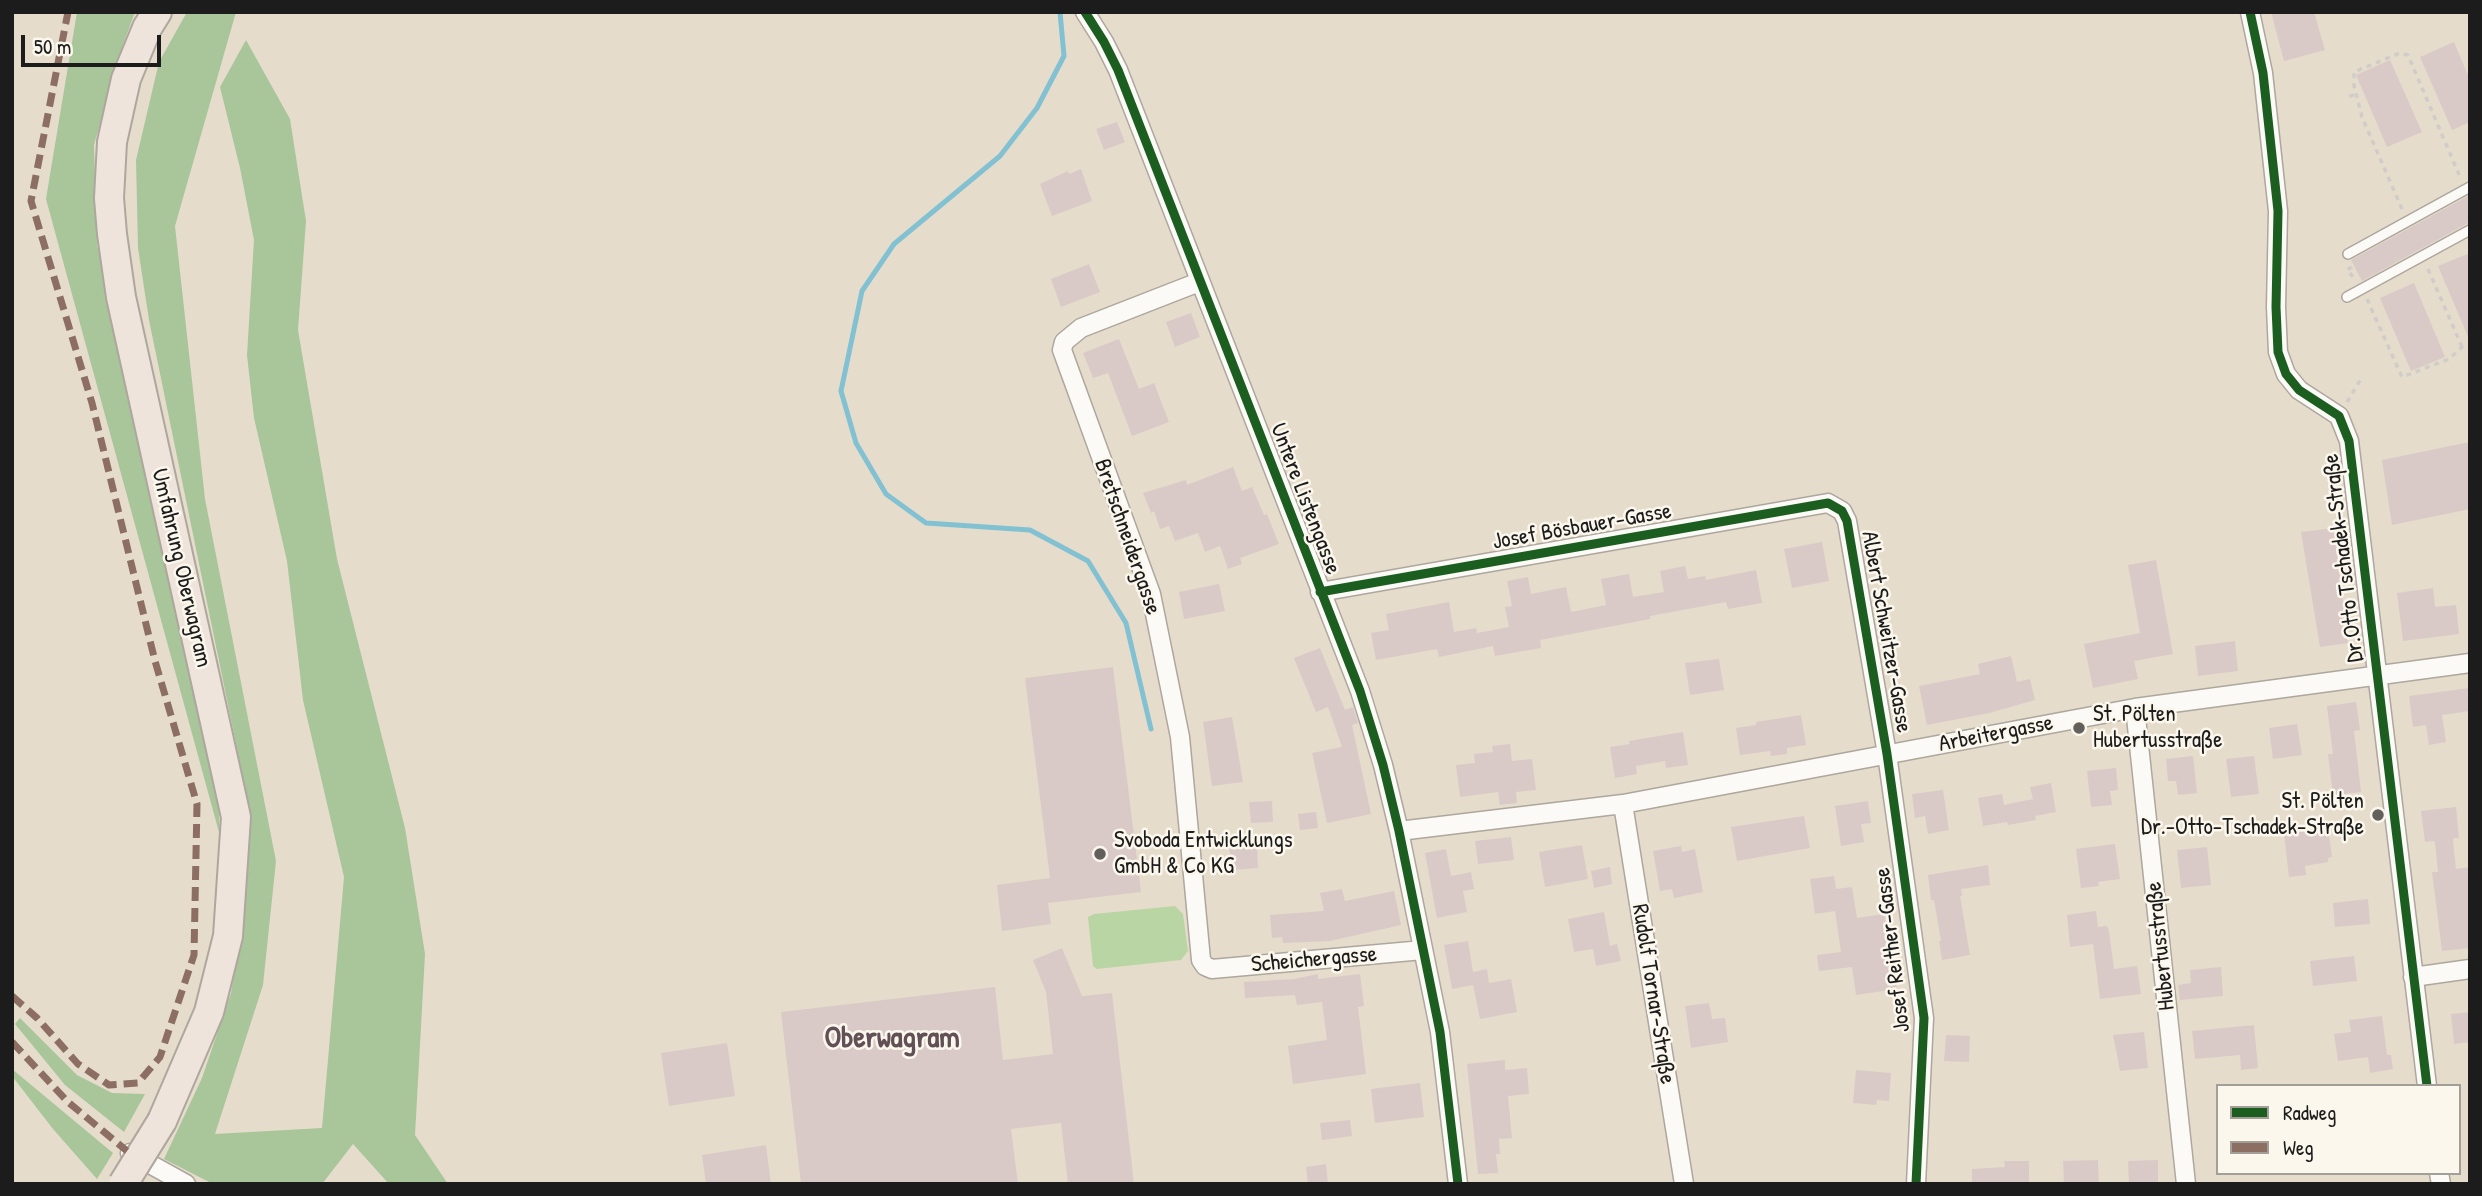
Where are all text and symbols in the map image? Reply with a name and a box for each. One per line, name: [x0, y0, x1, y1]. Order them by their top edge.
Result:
scale bar: [24, 21, 164, 65]
text: 50 m: [34, 32, 71, 61]
street label: Untere Listengasse: [1264, 420, 1346, 578]
street label: Dr.Otto Tschadek-Straße: [2318, 452, 2370, 664]
street label: Bretschneidergasse: [1087, 456, 1167, 618]
street label: Umfahrung Oberwagram: [145, 466, 217, 670]
street label: Josef Bösbauer-Gasse: [1490, 498, 1674, 556]
street label: Albert Schweitzer-Gasse: [1855, 529, 1917, 735]
place label: St. Pölten Hubertusstraße: [2093, 701, 2222, 755]
street label: Arbeitergasse: [1936, 709, 2056, 759]
marker: St. Pölten Hubertusstraße: [2071, 720, 2087, 736]
place label: St. Pölten Dr.-Otto-Tschadek-Straße: [2141, 788, 2364, 842]
marker: St. Pölten Dr.-Otto-Tschadek-Straße: [2370, 807, 2386, 823]
place label: Svoboda Entwicklungs GmbH & Co KG: [1114, 827, 1293, 881]
marker: Svoboda Entwicklungs GmbH & Co KG: [1092, 846, 1108, 862]
street label: Josef Reither-Gasse: [1869, 866, 1917, 1034]
street label: Hubertusstraße: [2141, 880, 2181, 1012]
street label: Rudolf Tornar-Straße: [1625, 902, 1681, 1086]
street label: Scheichergasse: [1250, 941, 1378, 979]
district label: Oberwagram: [824, 1021, 960, 1057]
legend: [2216, 1084, 2461, 1175]
text: Radweg: [2283, 1098, 2336, 1127]
text: Weg: [2283, 1133, 2314, 1162]

